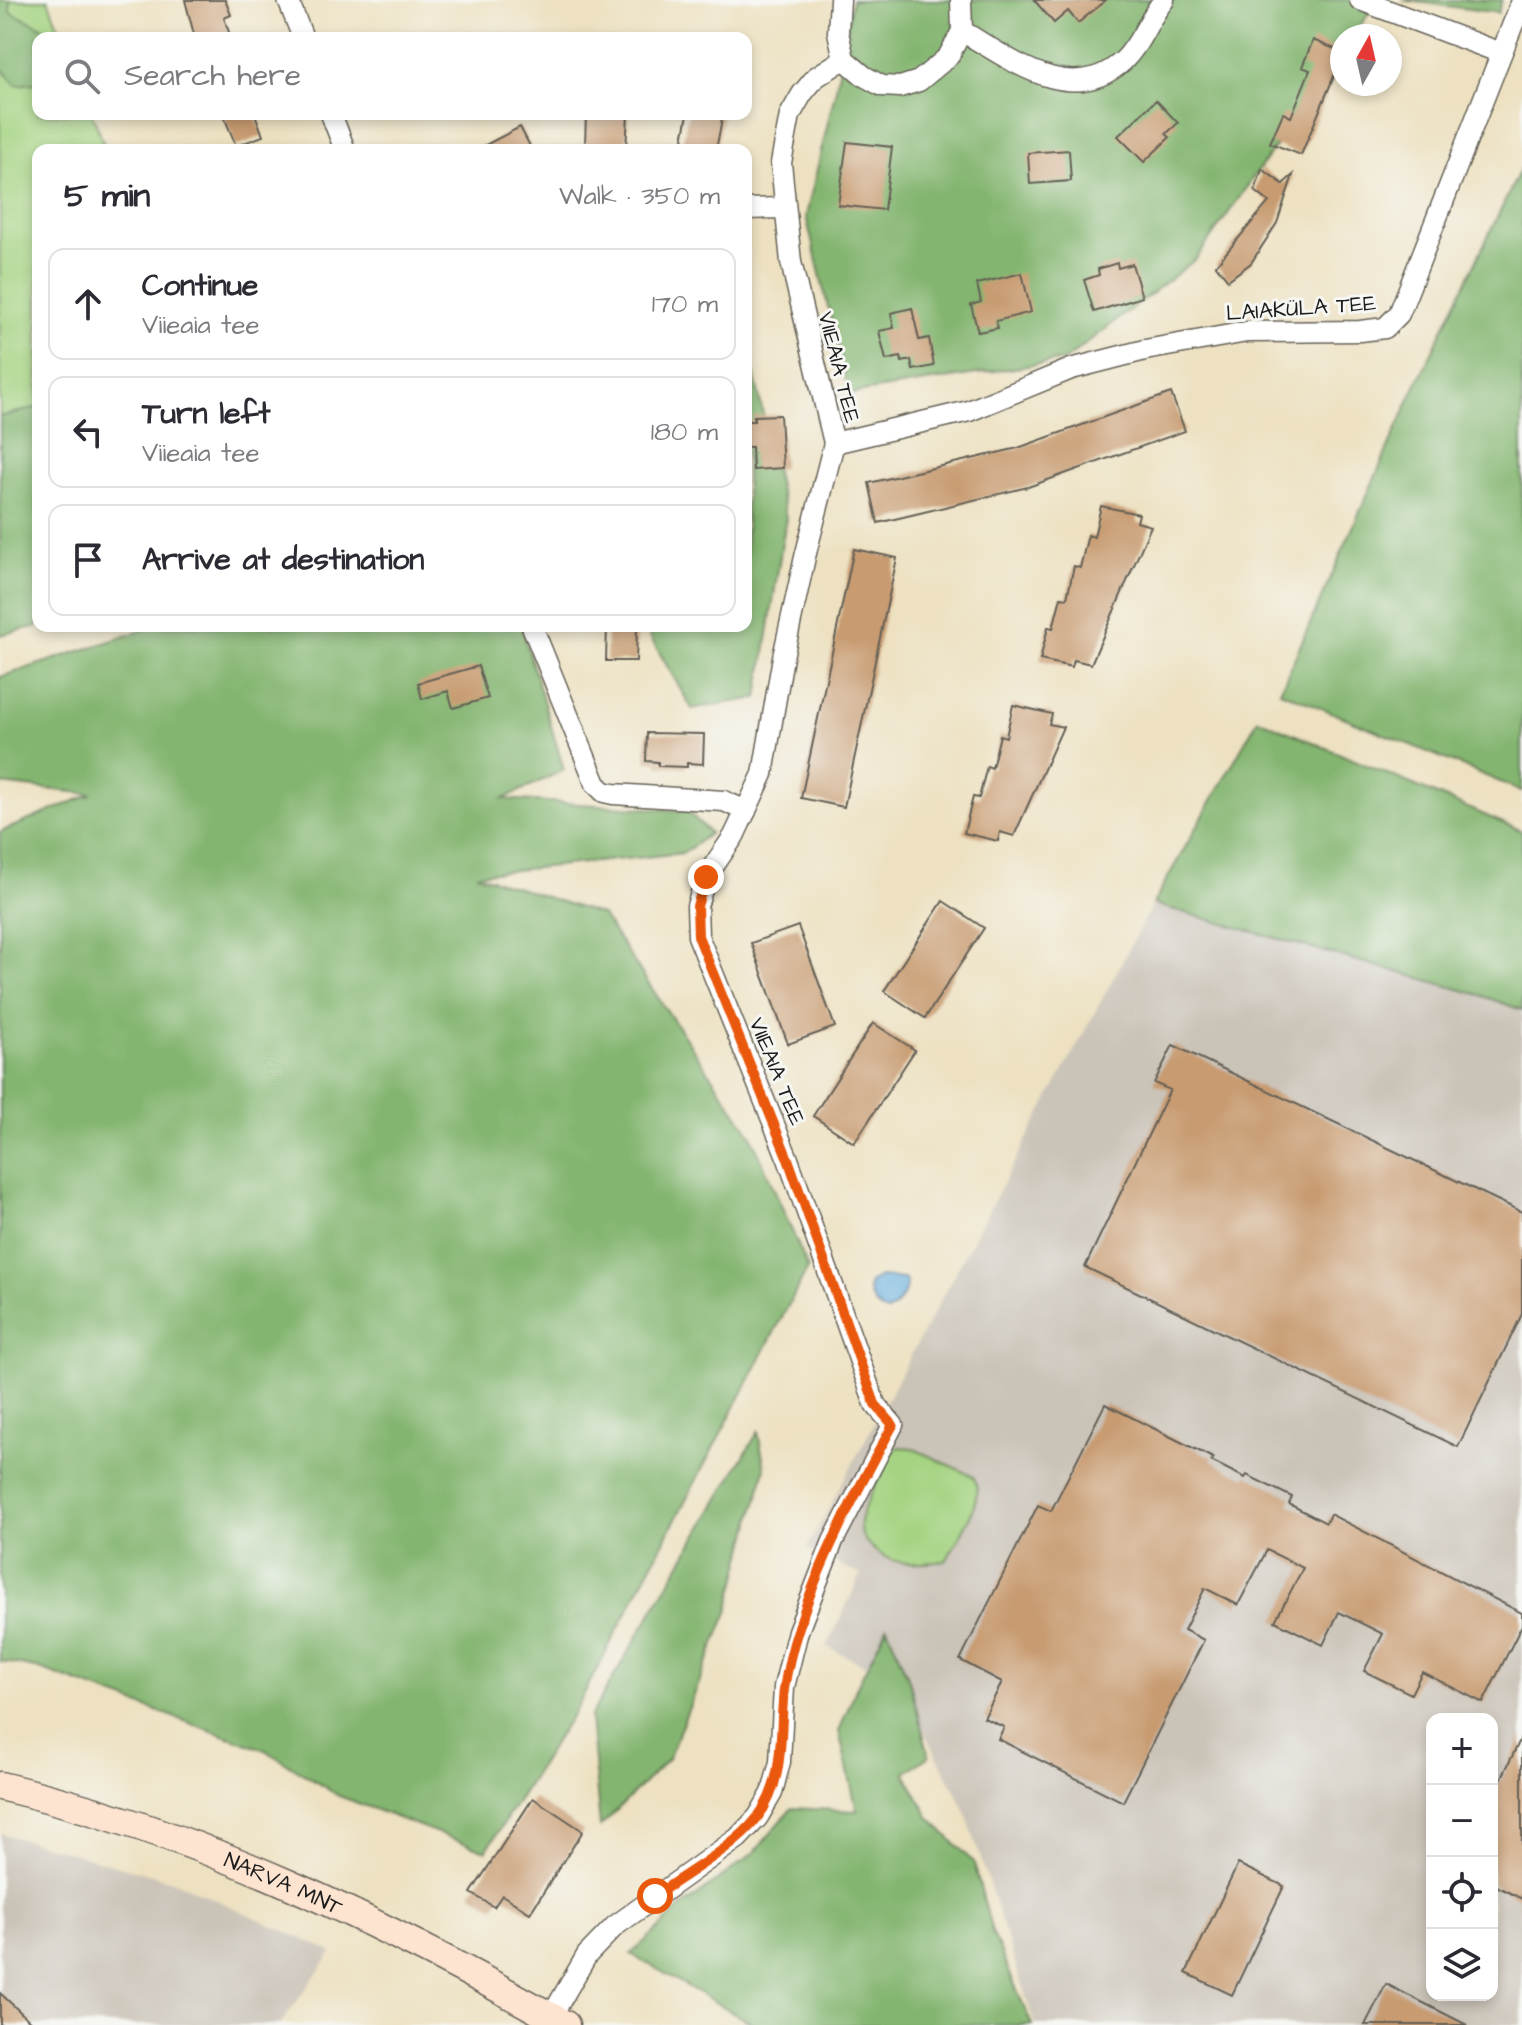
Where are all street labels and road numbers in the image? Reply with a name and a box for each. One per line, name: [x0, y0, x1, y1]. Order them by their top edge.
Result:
street label: LAIAKÜLA TEE: [1225, 288, 1377, 329]
street label: VIIEAIA TEE: [810, 309, 867, 426]
street label: VIIEAIA TEE: [741, 1013, 812, 1130]
street label: NARVA MNT: [219, 1845, 347, 1924]

